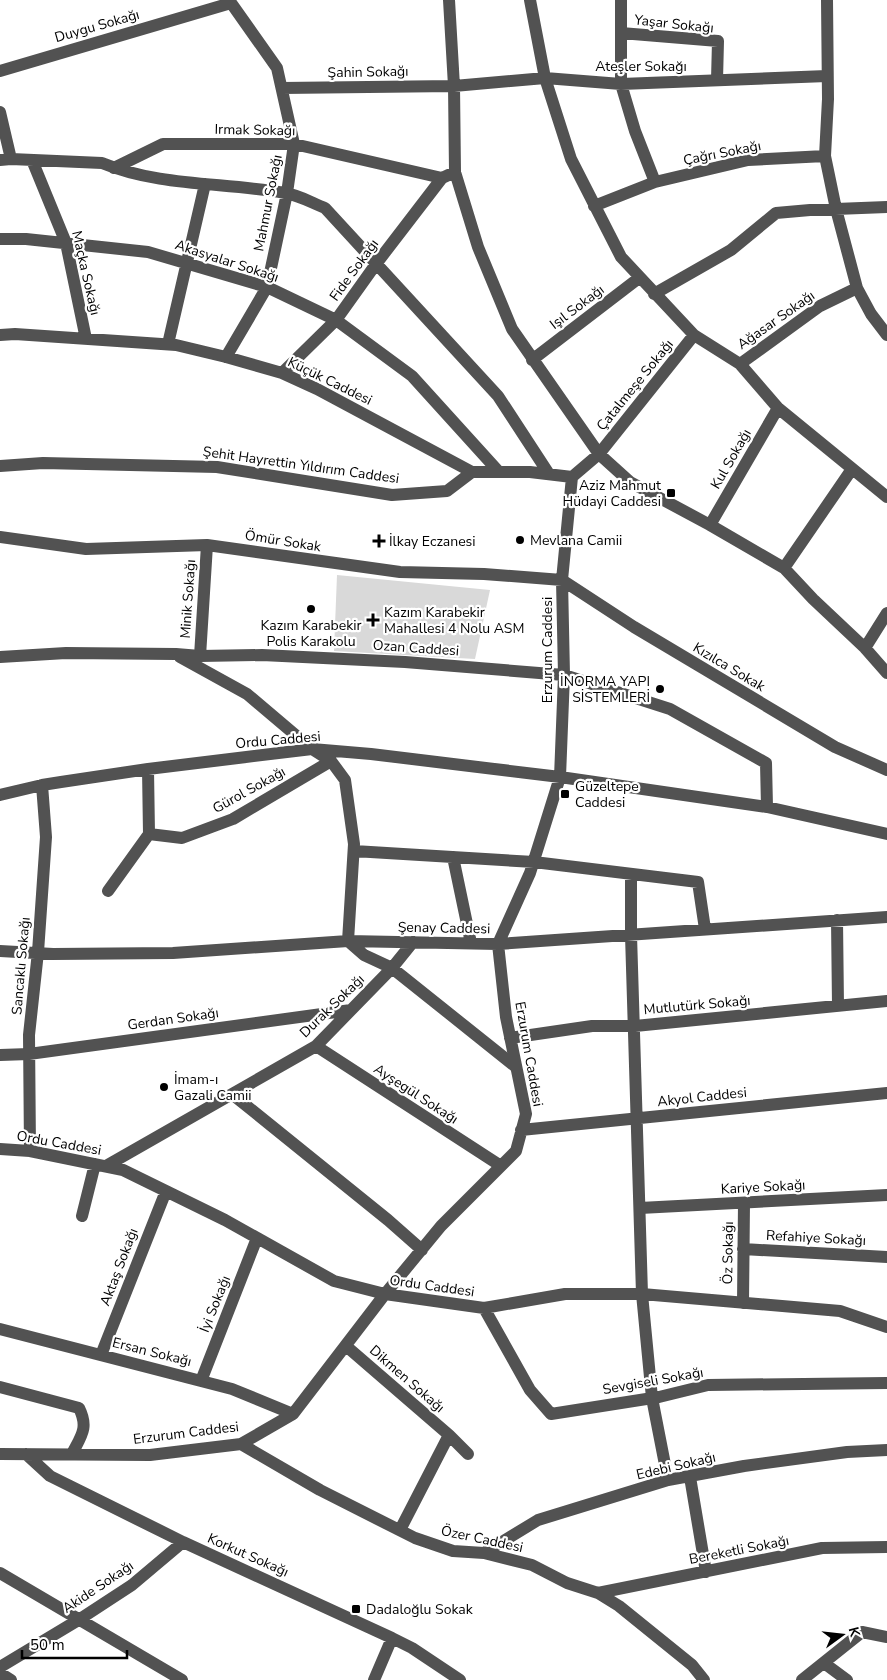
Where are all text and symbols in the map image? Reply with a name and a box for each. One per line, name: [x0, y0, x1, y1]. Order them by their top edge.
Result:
street label: Duygu Sokağı: [52, 5, 142, 47]
street label: Yaşar Sokağı: [632, 10, 715, 38]
street label: Ateşler Sokağı: [595, 57, 687, 76]
street label: Şahin Sokağı: [327, 62, 409, 82]
street label: Irmak Sokağı: [214, 120, 296, 140]
street label: Çağrı Sokağı: [681, 136, 763, 170]
street label: Mahmur Sokağı: [249, 153, 287, 253]
street label: Maçka Sokağı: [67, 229, 105, 317]
street label: Akasyalar Sokağı: [173, 235, 281, 287]
street label: Fide Sokağı: [325, 235, 383, 305]
street label: Işıl Sokağı: [546, 280, 608, 334]
street label: Ağasar Sokağı: [733, 286, 819, 354]
street label: Çatalmeşe Sokağı: [592, 335, 678, 435]
street label: Küçük Caddesi: [285, 352, 375, 410]
street label: Kul Sokağı: [706, 425, 756, 493]
street label: Şehit Hayrettin Yıldırım Caddesi: [202, 442, 400, 488]
place label: Aziz Mahmut Hüdayi Caddesi: [563, 476, 661, 511]
marker: Aziz Mahmut Hüdayi Caddesi: [665, 487, 677, 499]
street label: Ömür Sokak: [244, 526, 323, 557]
place label: Mevlana Camii: [530, 531, 622, 550]
place label: İlkay Eczanesi: [389, 532, 476, 551]
marker: Mevlana Camii: [514, 534, 526, 546]
marker: İlkay Eczanesi: [373, 535, 385, 547]
street label: Minik Sokağı: [176, 559, 200, 639]
street label: Erzurum Caddesi: [538, 597, 557, 703]
marker: Kazım Karabekir Polis Karakolu: [305, 603, 317, 615]
place label: Kazım Karabekir Mahallesi 4 Nolu ASM: [384, 603, 524, 638]
marker: Kazım Karabekir Mahallesi 4 Nolu ASM: [366, 613, 380, 627]
place label: Kazım Karabekir Polis Karakolu: [261, 616, 361, 651]
street label: Ozan Caddesi: [372, 636, 460, 660]
street label: Kızılca Sokak: [689, 638, 769, 697]
place label: İNORMA YAPI SİSTEMLERİ: [560, 672, 650, 707]
marker: İNORMA YAPI SİSTEMLERİ: [654, 683, 666, 695]
street label: Ordu Caddesi: [235, 727, 321, 753]
street label: Gürol Sokağı: [209, 762, 289, 818]
place label: Güzeltepe Caddesi: [575, 777, 639, 812]
marker: Güzeltepe Caddesi: [559, 788, 571, 800]
street label: Sancaklı Sokağı: [7, 916, 35, 1016]
street label: Şenay Caddesi: [398, 918, 490, 938]
street label: Durak Sokağı: [295, 970, 369, 1042]
street label: Mutlutürk Sokağı: [643, 991, 751, 1019]
street label: Erzurum Caddesi: [510, 1000, 548, 1108]
street label: Gerdan Sokağı: [126, 1003, 220, 1035]
street label: Ayşegül Sokağı: [370, 1060, 462, 1128]
place label: İmam-ı Gazali Camii: [174, 1070, 252, 1105]
marker: İmam-ı Gazali Camii: [158, 1081, 170, 1093]
street label: Akyol Caddesi: [656, 1083, 748, 1111]
street label: Ordu Caddesi: [15, 1126, 103, 1160]
street label: Kariye Sokağı: [720, 1175, 806, 1199]
street label: Öz Sokağı: [718, 1221, 738, 1285]
street label: Aktaş Sokağı: [95, 1225, 143, 1309]
street label: Refahiye Sokağı: [765, 1226, 867, 1250]
street label: Ordu Caddesi: [388, 1271, 476, 1301]
street label: İyi Sokağı: [195, 1273, 235, 1335]
street label: Ersan Sokağı: [110, 1333, 194, 1371]
street label: Dikmen Sokağı: [365, 1341, 449, 1417]
street label: Sevgiseli Sokağı: [601, 1363, 705, 1399]
street label: Erzurum Caddesi: [132, 1417, 240, 1449]
street label: Edebi Sokağı: [634, 1448, 718, 1484]
street label: Özer Caddesi: [439, 1521, 525, 1557]
street label: Korkut Sokağı: [204, 1529, 292, 1581]
street label: Bereketli Sokağı: [687, 1531, 791, 1569]
street label: Akide Sokağı: [59, 1556, 137, 1618]
place label: Dadaloğlu Sokak: [366, 1600, 474, 1619]
marker: Dadaloğlu Sokak: [350, 1603, 362, 1615]
north arrow: [817, 1610, 867, 1660]
text: K: [844, 1625, 865, 1639]
scale bar: [22, 1628, 128, 1660]
text: 50 m: [30, 1635, 65, 1655]

